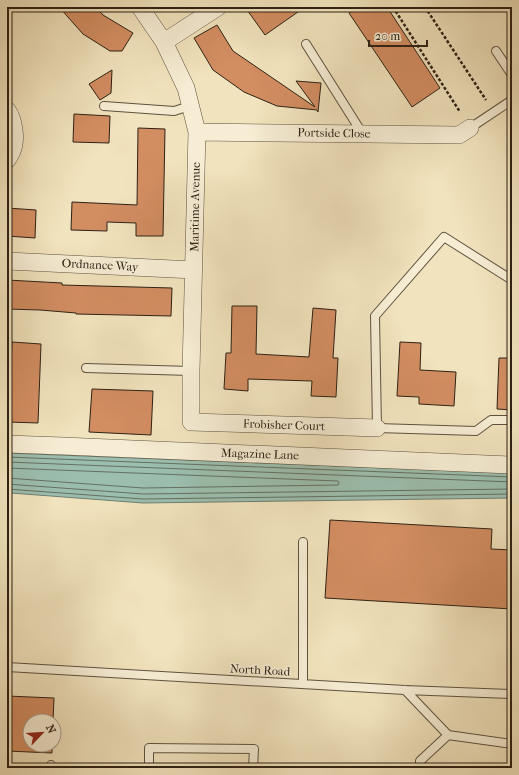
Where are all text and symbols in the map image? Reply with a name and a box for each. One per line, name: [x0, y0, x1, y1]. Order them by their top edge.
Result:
scale bar: [369, 22, 427, 48]
text: 20 m: [375, 29, 400, 43]
street label: Portside Close: [297, 125, 371, 141]
street label: Maritime Avenue: [187, 162, 203, 252]
street label: Ordnance Way: [61, 256, 139, 274]
street label: Frobisher Court: [243, 417, 326, 433]
street label: Magazine Lane: [221, 446, 299, 462]
street label: North Road: [229, 661, 291, 679]
north arrow: [22, 713, 62, 753]
text: N: [43, 722, 59, 736]

